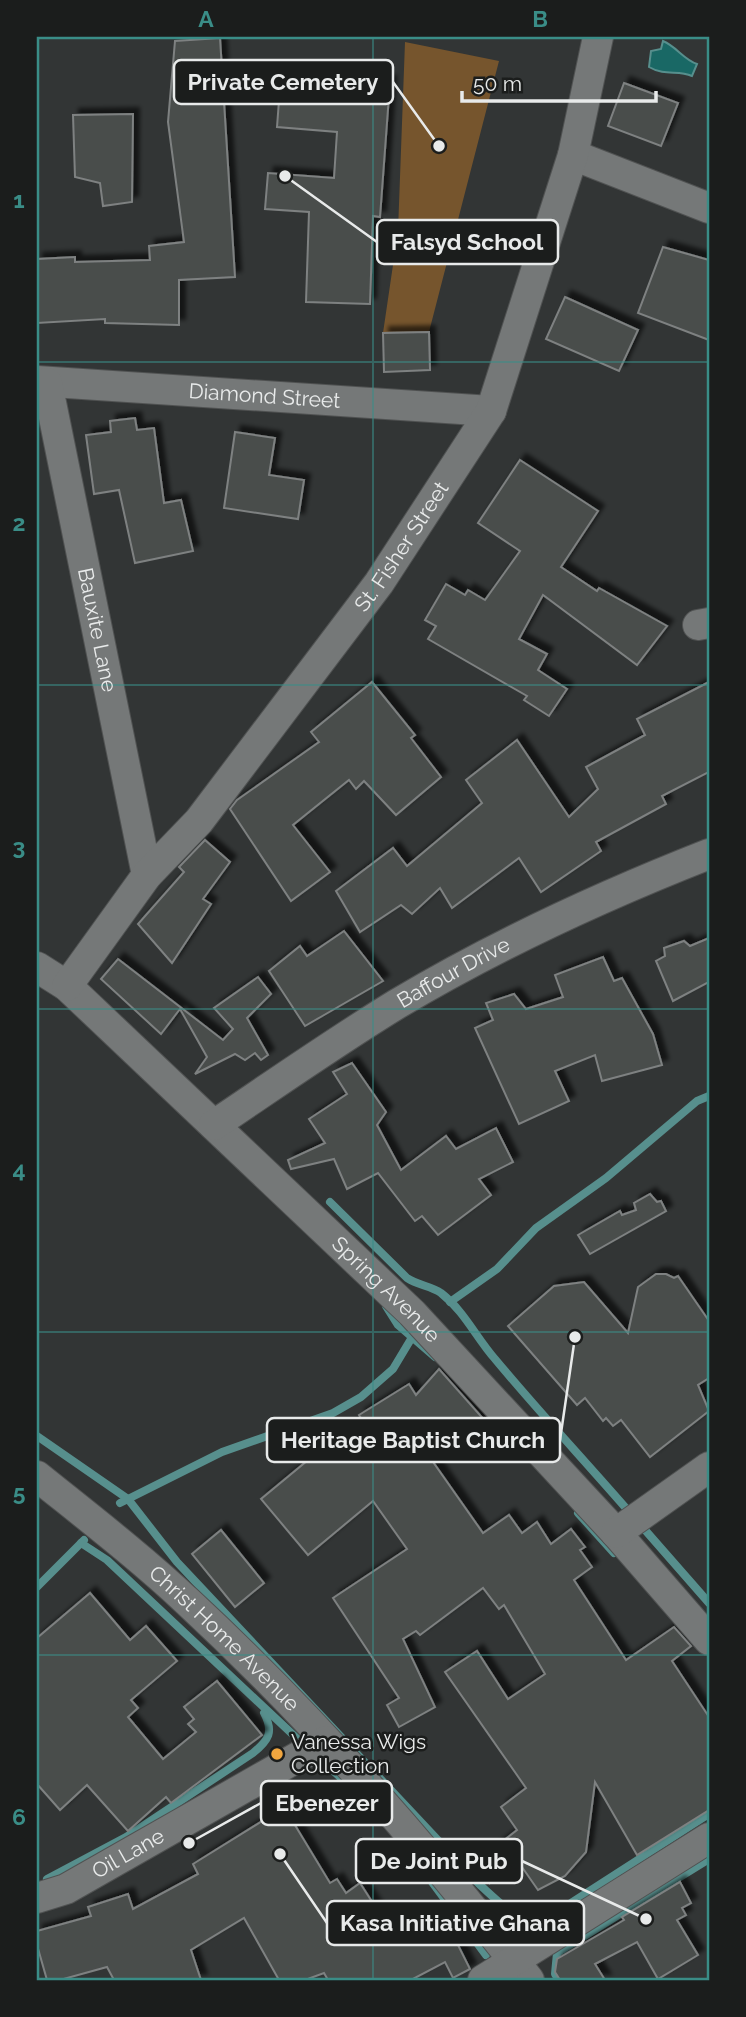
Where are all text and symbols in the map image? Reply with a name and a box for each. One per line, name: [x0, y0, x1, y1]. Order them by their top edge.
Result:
text: A: [198, 5, 214, 32]
text: B: [532, 5, 548, 32]
callout: Private Cemetery: [174, 60, 393, 104]
scale bar: [462, 60, 657, 104]
text: Private Cemetery: [187, 68, 379, 95]
text: 50 m: [473, 71, 522, 96]
text: 1: [13, 186, 25, 213]
callout: Falsyd School: [377, 220, 558, 264]
text: Falsyd School: [391, 228, 544, 255]
street label: Diamond Street: [188, 378, 341, 413]
street label: St. Fisher Street: [349, 477, 454, 616]
text: 2: [13, 509, 25, 536]
street label: Bauxite Lane: [73, 566, 122, 694]
text: 3: [13, 833, 25, 860]
street label: Baffour Drive: [392, 931, 514, 1013]
text: 4: [12, 1156, 26, 1183]
street label: Spring Avenue: [327, 1231, 446, 1347]
callout: Heritage Baptist Church: [267, 1418, 560, 1462]
text: Heritage Baptist Church: [281, 1426, 545, 1453]
text: 5: [13, 1479, 26, 1506]
street label: Christ Home Avenue: [144, 1560, 305, 1716]
place label: Vanessa Wigs Collection: [291, 1729, 426, 1778]
marker: Vanessa Wigs Collection: [269, 1746, 285, 1762]
callout: Ebenezer: [261, 1781, 392, 1825]
text: Ebenezer: [275, 1789, 379, 1816]
text: 6: [12, 1803, 26, 1830]
street label: Oil Lane: [87, 1823, 169, 1884]
callout: De Joint Pub: [356, 1839, 522, 1883]
text: De Joint Pub: [370, 1847, 508, 1874]
callout: Kasa Initiative Ghana: [327, 1901, 584, 1945]
text: Kasa Initiative Ghana: [340, 1909, 570, 1936]

